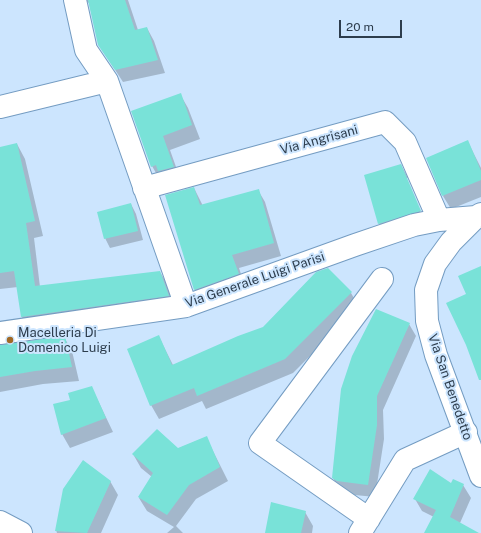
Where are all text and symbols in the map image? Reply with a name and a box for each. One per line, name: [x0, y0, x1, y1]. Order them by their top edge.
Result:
scale bar: [341, 12, 404, 38]
text: 20 m: [346, 20, 374, 34]
street label: Via Angrisani: [278, 122, 360, 158]
street label: Via Generale Luigi Parisi: [183, 249, 327, 311]
place label: Macelleria Di Domenico Luigi: [18, 325, 111, 356]
street label: Via San Benedetto: [425, 332, 475, 442]
marker: Macelleria Di Domenico Luigi: [5, 335, 15, 345]

